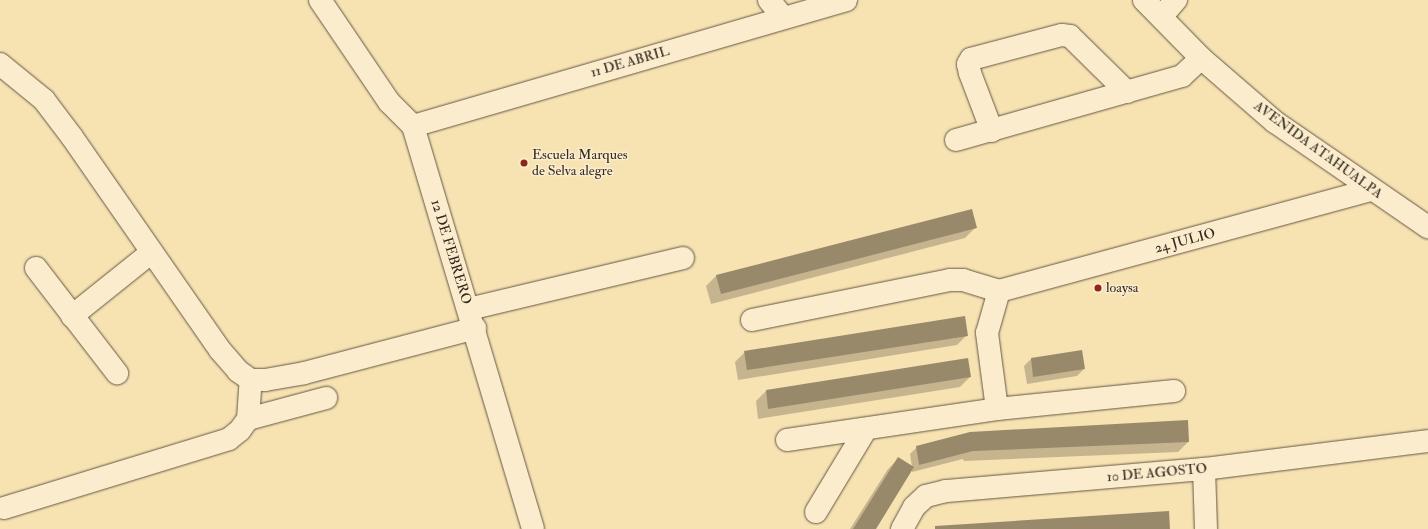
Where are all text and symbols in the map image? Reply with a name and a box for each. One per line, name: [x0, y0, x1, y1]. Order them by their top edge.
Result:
street label: 11 DE ABRIL: [589, 43, 671, 81]
street label: AVENIDA ATAHUALPA: [1250, 98, 1386, 202]
place label: Escuela Marques de Selva alegre: [532, 147, 628, 180]
marker: Escuela Marques de Selva alegre: [519, 158, 529, 168]
street label: 12 DE FEBRERO: [427, 198, 475, 306]
street label: 24 JULIO: [1153, 225, 1217, 257]
place label: loaysa: [1106, 280, 1139, 296]
marker: loaysa: [1093, 283, 1103, 293]
street label: 10 DE AGOSTO: [1106, 460, 1208, 486]

